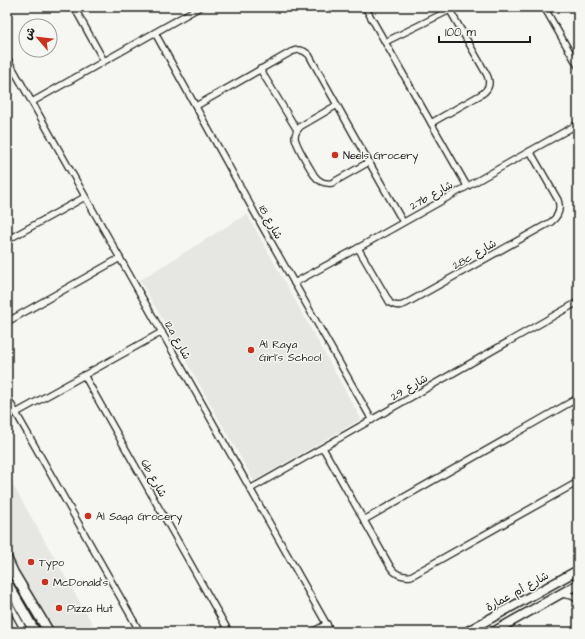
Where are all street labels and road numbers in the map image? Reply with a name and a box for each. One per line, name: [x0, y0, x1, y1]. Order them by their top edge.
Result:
street label: 27b شارع: [407, 177, 456, 214]
street label: شارع 18: [254, 203, 286, 242]
street label: 28c شارع: [449, 236, 500, 274]
street label: 12a شارع: [160, 318, 194, 363]
street label: شارع 29: [388, 371, 431, 405]
street label: 6b شارع: [136, 457, 170, 500]
street label: شارع أم عمارة: [483, 568, 552, 616]

